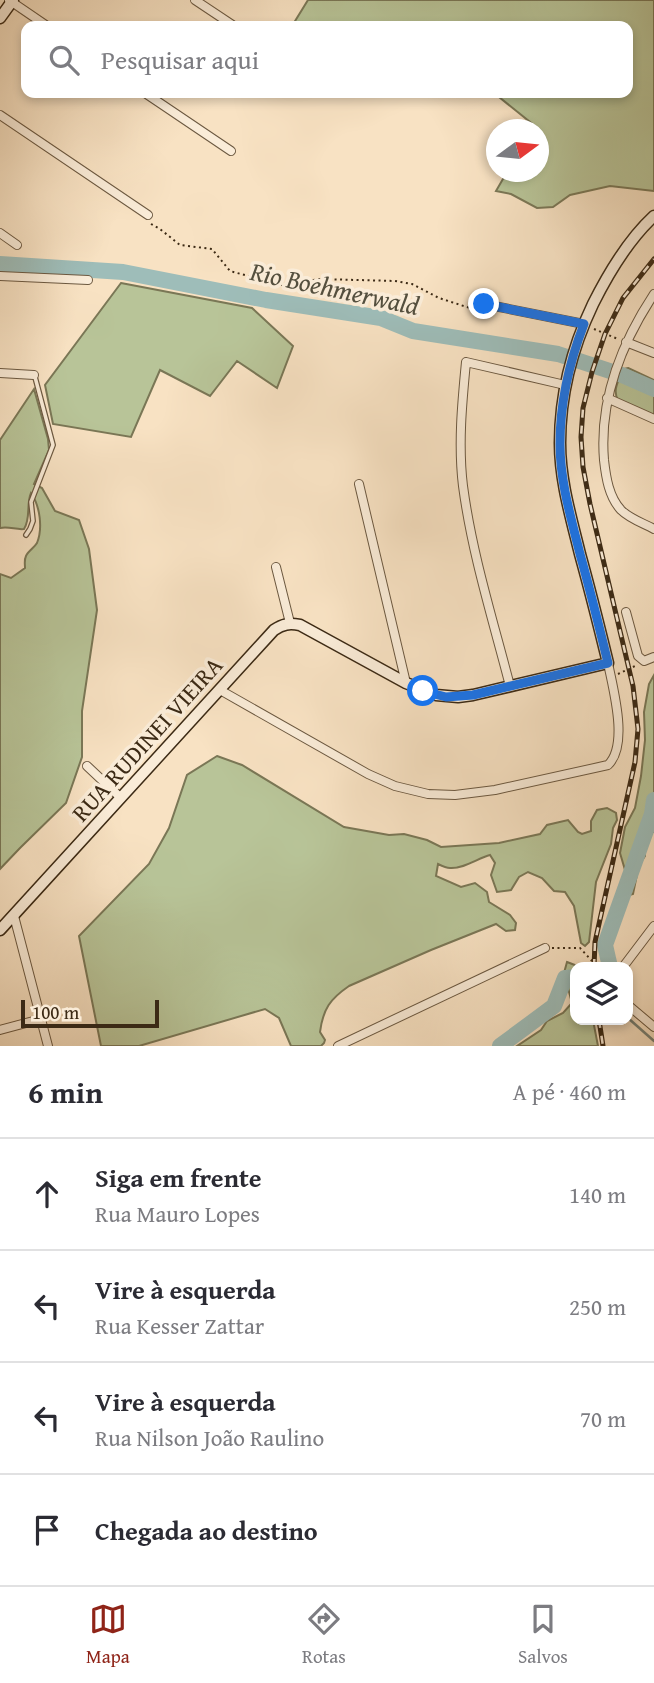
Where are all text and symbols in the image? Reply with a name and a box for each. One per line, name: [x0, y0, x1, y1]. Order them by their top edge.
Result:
search box: [21, 21, 633, 98]
text: Pesquisar aqui: [101, 40, 259, 79]
icon: search: [45, 41, 83, 79]
north arrow: [486, 119, 549, 182]
water label: Rio Boehmerwald: [246, 251, 423, 325]
route end: [468, 288, 499, 319]
street label: RUA RUDINEI VIEIRA: [63, 648, 231, 829]
route start: [407, 675, 438, 706]
map controls: [570, 962, 633, 1025]
button: layers: [570, 962, 633, 1025]
scale bar: [21, 997, 159, 1029]
text: 100 m: [32, 998, 79, 1026]
text: 6 min: [28, 1070, 103, 1114]
text: A pé · 460 m: [513, 1075, 626, 1108]
text: Siga em frente: [95, 1158, 262, 1197]
icon: ahead: [28, 1175, 66, 1213]
text: 140 m: [569, 1178, 626, 1211]
text: Rua Mauro Lopes: [95, 1197, 260, 1230]
text: Vire à esquerda: [95, 1270, 276, 1309]
icon: left: [28, 1287, 66, 1325]
text: 250 m: [569, 1290, 626, 1323]
text: Rua Kesser Zattar: [95, 1309, 264, 1342]
text: Vire à esquerda: [95, 1382, 276, 1421]
icon: left: [28, 1399, 66, 1437]
text: 70 m: [580, 1402, 626, 1435]
text: Rua Nilson João Raulino: [95, 1421, 324, 1454]
icon: arrive: [28, 1511, 66, 1549]
text: Chegada ao destino: [95, 1511, 318, 1550]
tab: Mapa: [86, 1600, 130, 1670]
tab: Rotas: [302, 1600, 346, 1670]
tab: Salvos: [518, 1600, 568, 1670]

